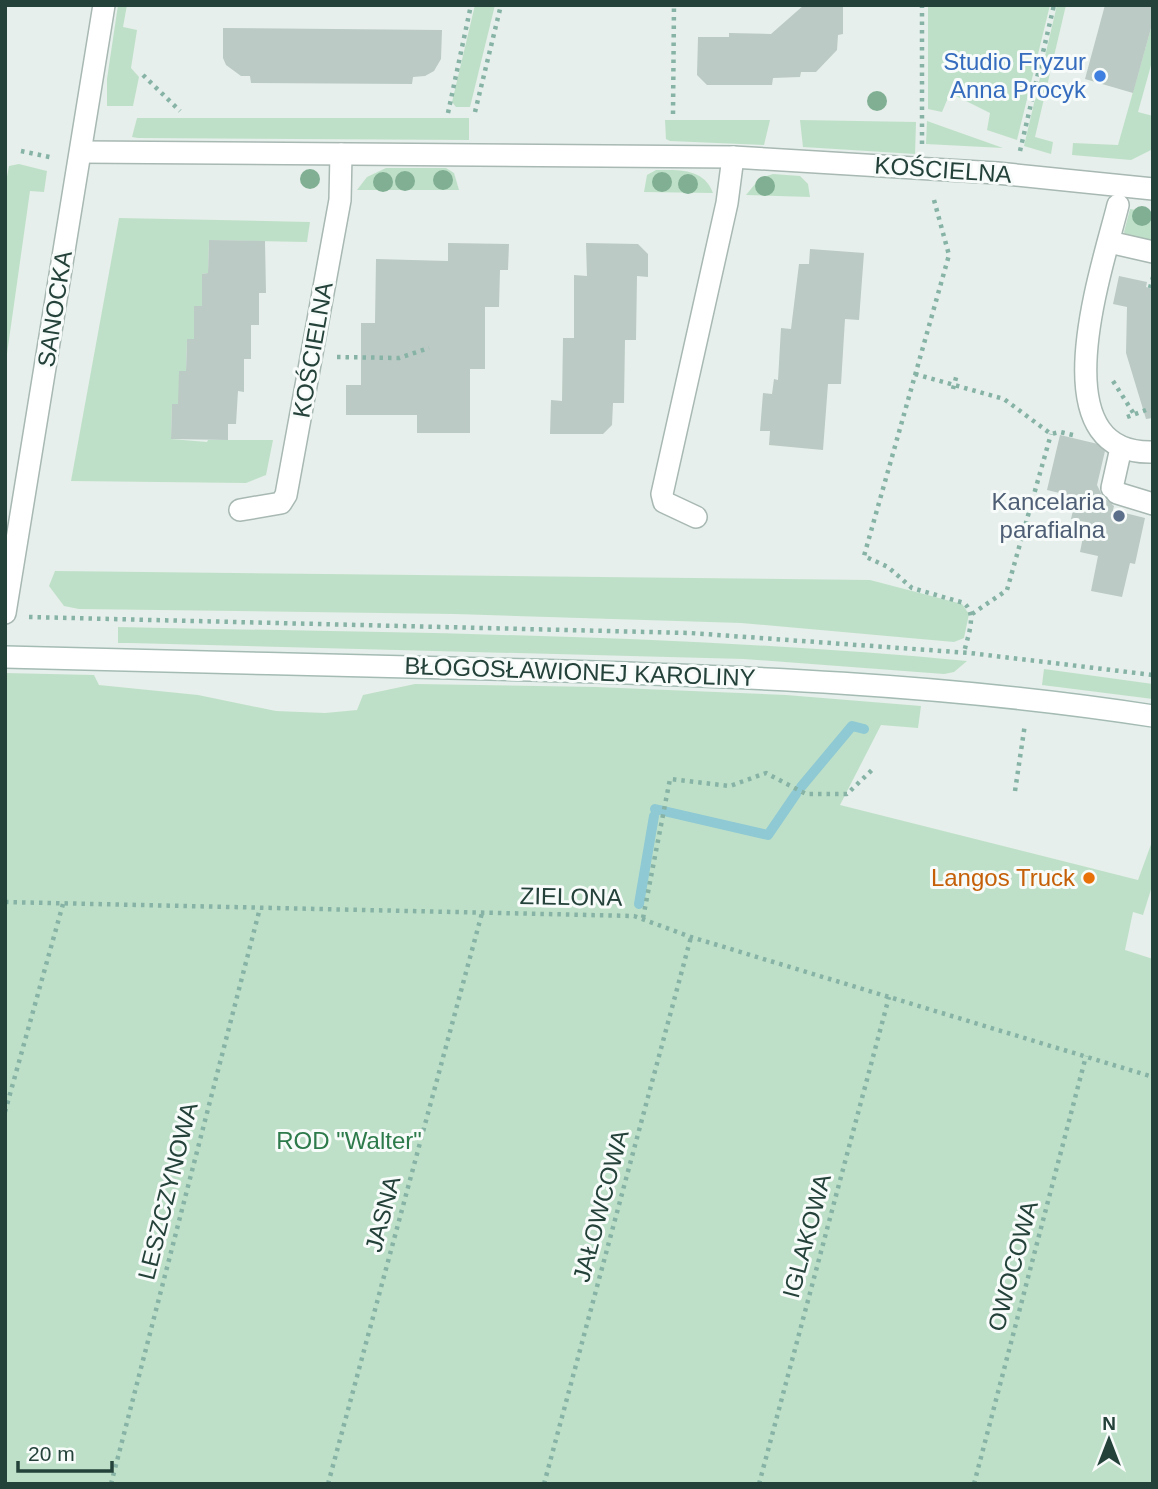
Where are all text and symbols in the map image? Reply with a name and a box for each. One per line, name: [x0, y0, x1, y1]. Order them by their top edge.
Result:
place label: Studio Fryzur Anna Procyk: [943, 48, 1087, 103]
marker: Studio Fryzur Anna Procyk: [1092, 68, 1108, 84]
street label: KOŚCIELNA: [874, 151, 1013, 188]
street label: SANOCKA: [32, 249, 77, 369]
street label: KOŚCIELNA: [287, 280, 338, 420]
place label: Kancelaria parafialna: [992, 488, 1106, 543]
marker: Kancelaria parafialna: [1111, 508, 1127, 524]
street label: BŁOGOSŁAWIONEJ KAROLINY: [404, 652, 756, 691]
place label: Langos Truck: [931, 864, 1076, 891]
marker: Langos Truck: [1081, 870, 1097, 886]
street label: ZIELONA: [519, 882, 623, 911]
street label: LESZCZYNOWA: [132, 1099, 203, 1282]
park label: ROD "Walter": [276, 1127, 422, 1154]
street label: JAŁOWCOWA: [567, 1127, 634, 1285]
street label: IGLAKOWA: [777, 1171, 836, 1301]
street label: JASNA: [359, 1173, 406, 1255]
street label: OWOCOWA: [982, 1198, 1043, 1334]
north arrow: [1074, 1405, 1144, 1475]
text: N: [1102, 1413, 1116, 1434]
scale bar: [18, 1430, 112, 1474]
text: 20 m: [28, 1442, 75, 1465]

